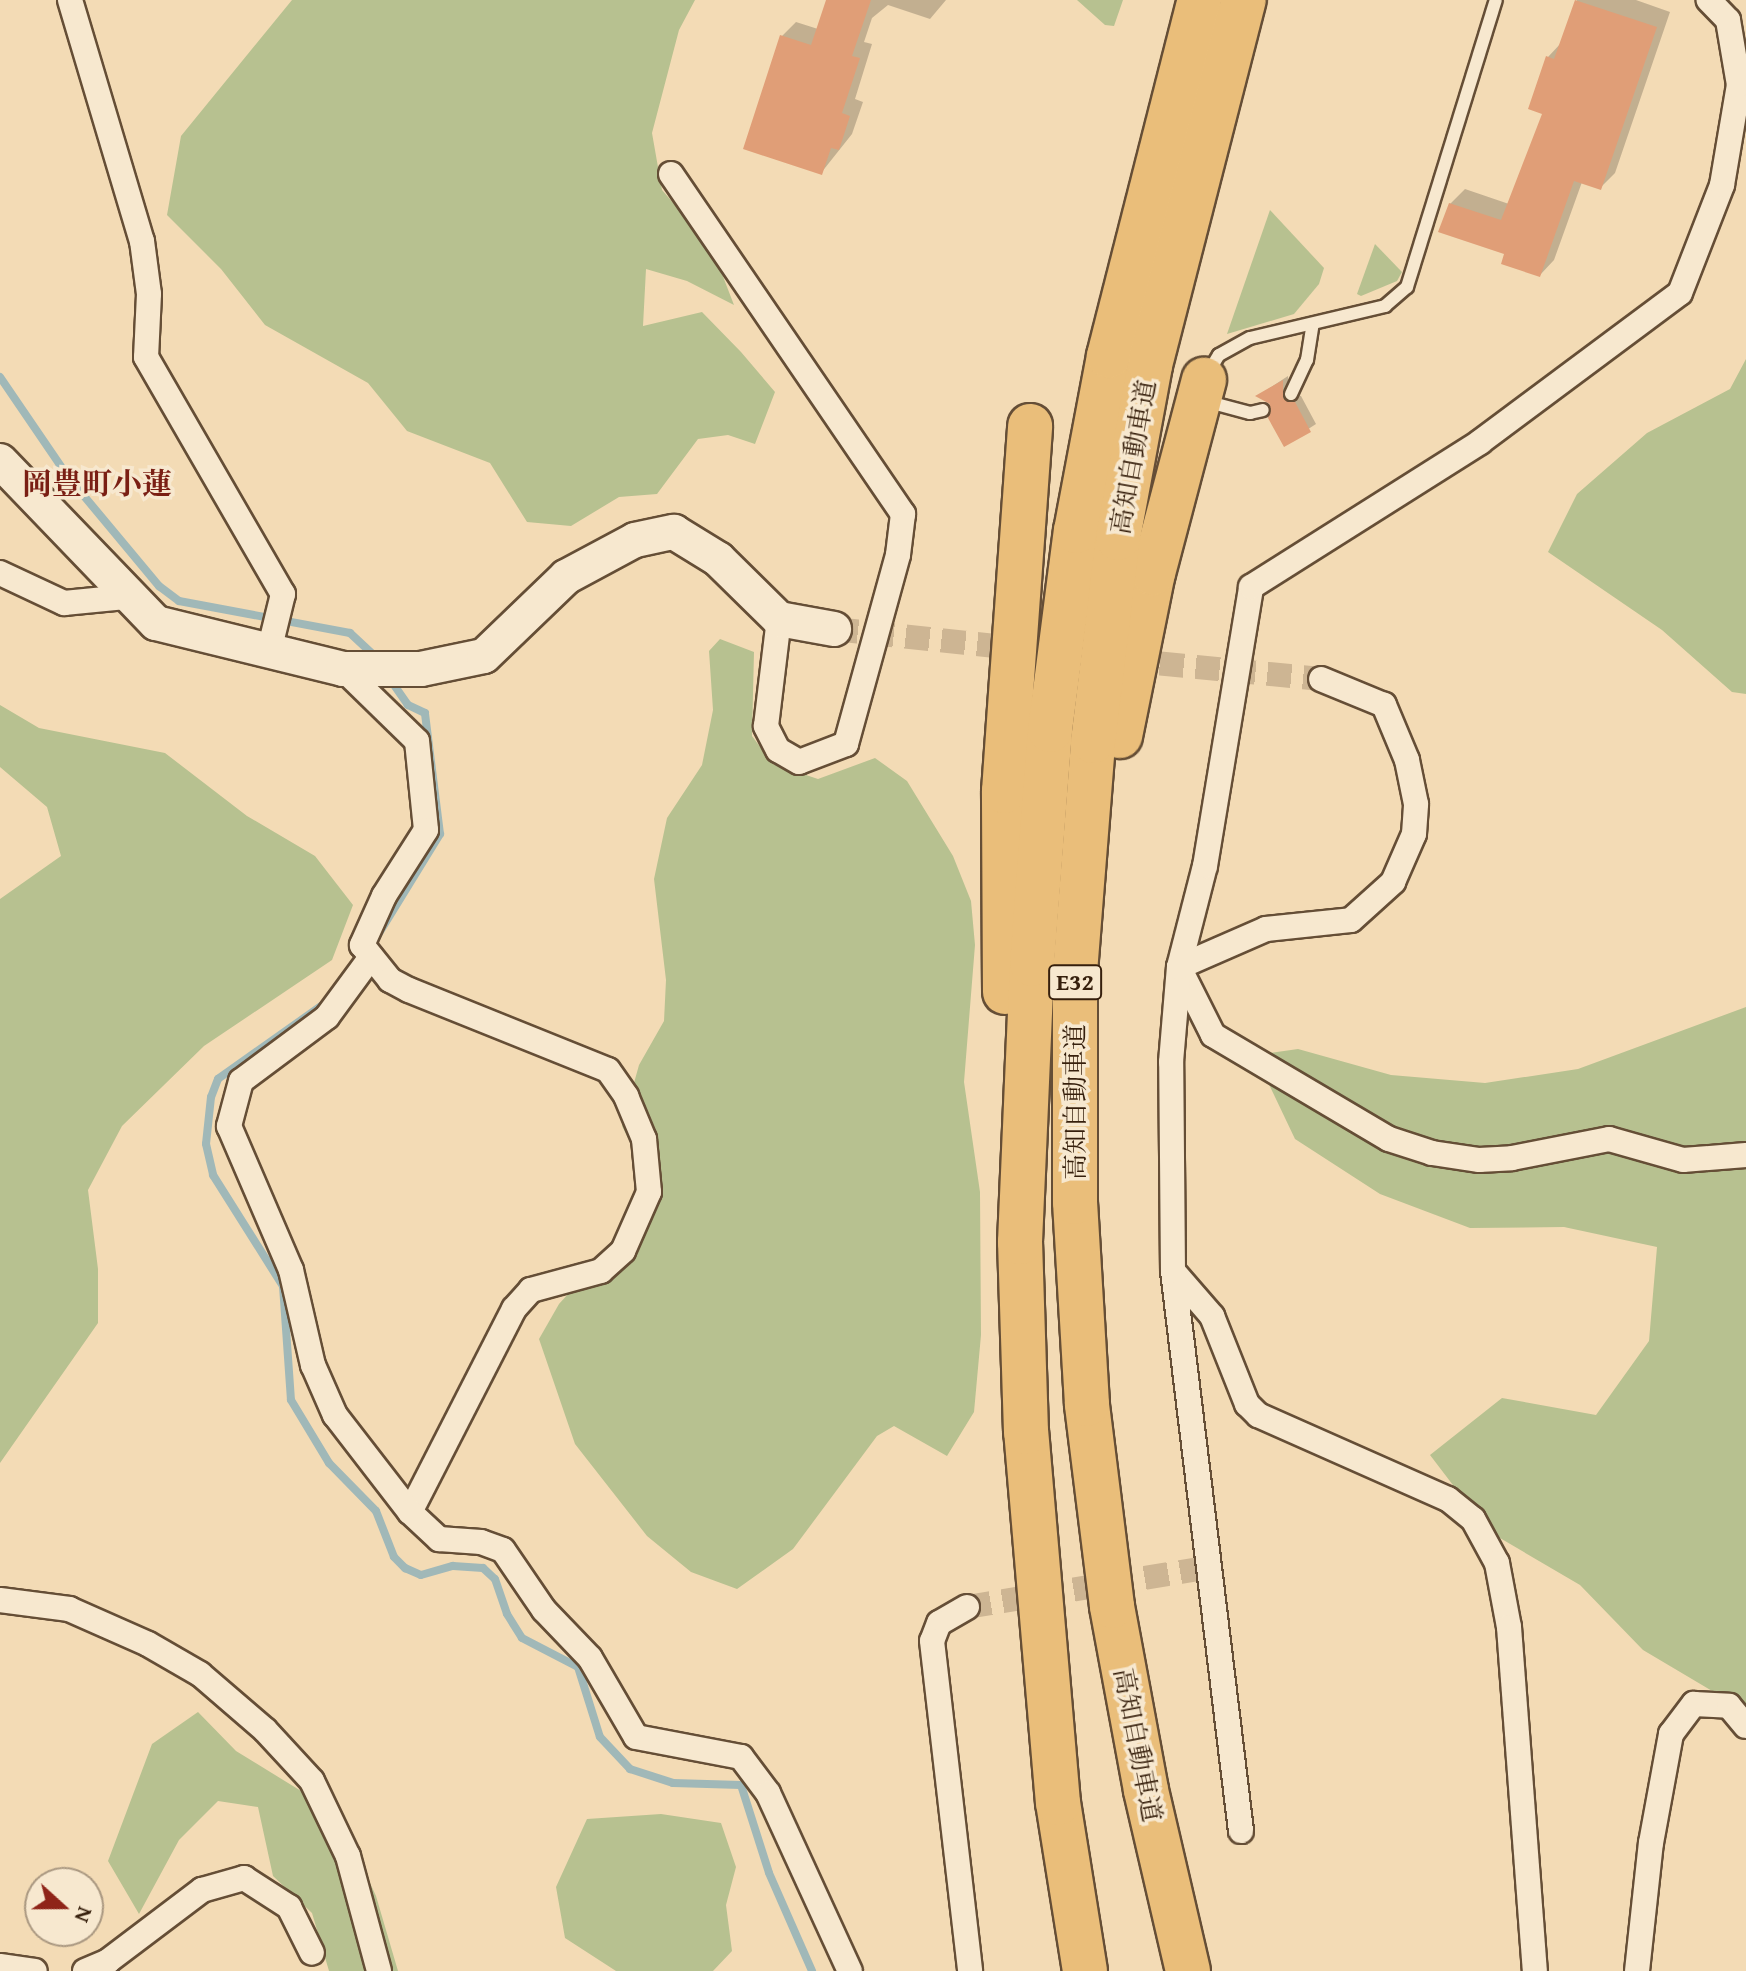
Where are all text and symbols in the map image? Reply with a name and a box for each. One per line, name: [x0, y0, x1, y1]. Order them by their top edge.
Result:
street label: 高知自動車道: [1104, 377, 1162, 537]
district label: 岡豊町小蓮: [22, 465, 172, 501]
road number: E32: [1047, 962, 1103, 1002]
street label: 高知自動車道: [1059, 1024, 1091, 1180]
street label: 高知自動車道: [1108, 1665, 1168, 1825]
north arrow: [24, 1867, 104, 1947]
text: N: [67, 1902, 102, 1927]

